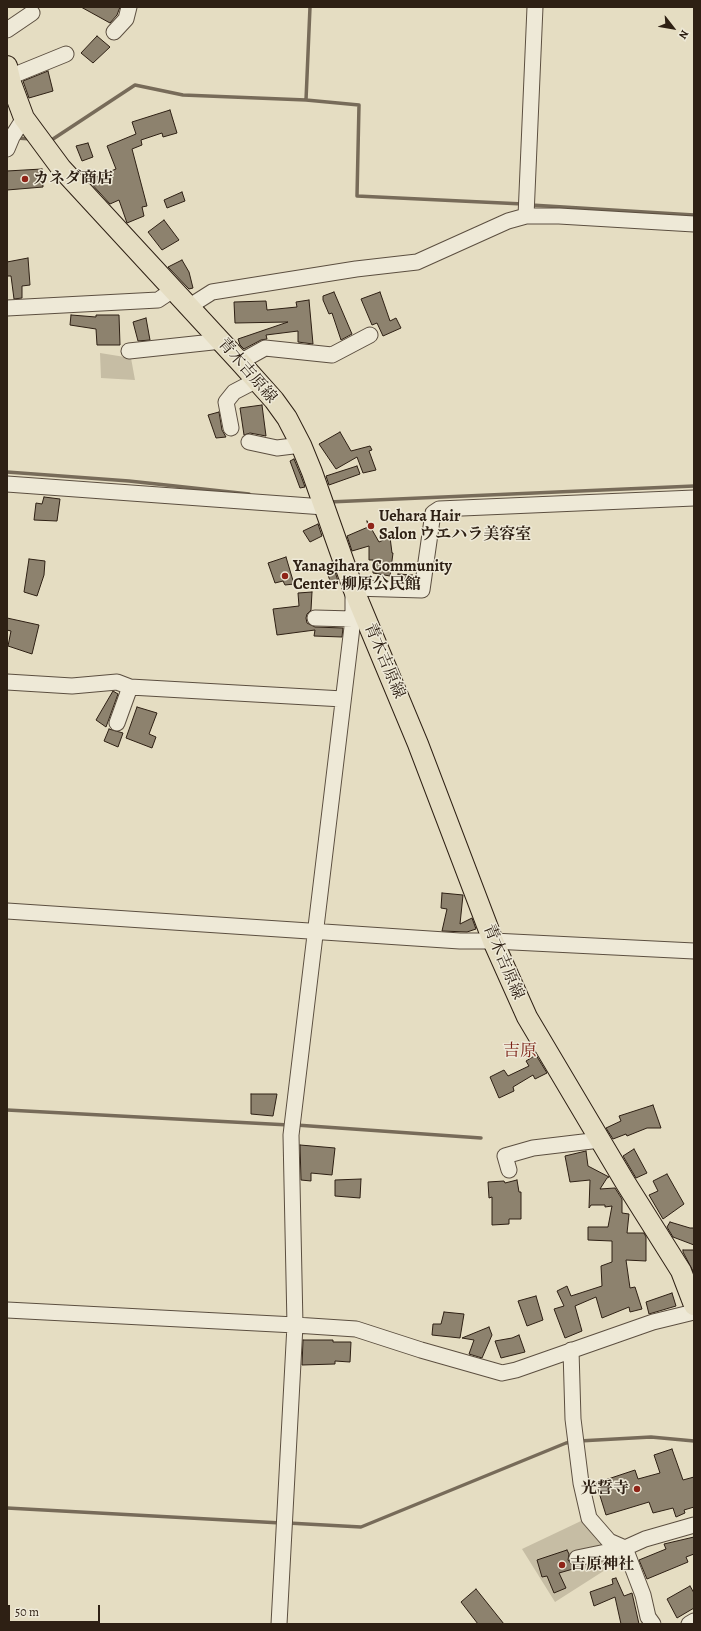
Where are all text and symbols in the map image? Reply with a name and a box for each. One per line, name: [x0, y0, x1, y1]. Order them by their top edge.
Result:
north arrow: [653, 8, 693, 48]
text: N: [675, 27, 692, 42]
place label: カネダ商店: [33, 169, 113, 189]
marker: カネダ商店: [20, 174, 30, 184]
street label: 青木吉原線: [214, 335, 280, 407]
place label: Uehara Hair Salon ウエハラ美容室: [379, 507, 531, 545]
marker: Uehara Hair Salon ウエハラ美容室: [366, 521, 376, 531]
place label: Yanagihara Community Center 柳原公民館: [293, 557, 452, 595]
marker: Yanagihara Community Center 柳原公民館: [280, 571, 290, 581]
street label: 青木吉原線: [360, 620, 408, 702]
street label: 青木吉原線: [479, 921, 527, 1003]
district label: 吉原: [503, 1042, 537, 1062]
place label: 光誓寺: [581, 1479, 629, 1499]
marker: 光誓寺: [632, 1484, 642, 1494]
place label: 吉原神社: [570, 1555, 634, 1575]
marker: 吉原神社: [557, 1560, 567, 1570]
scale bar: [10, 1597, 102, 1623]
text: 50 m: [15, 1604, 39, 1620]

